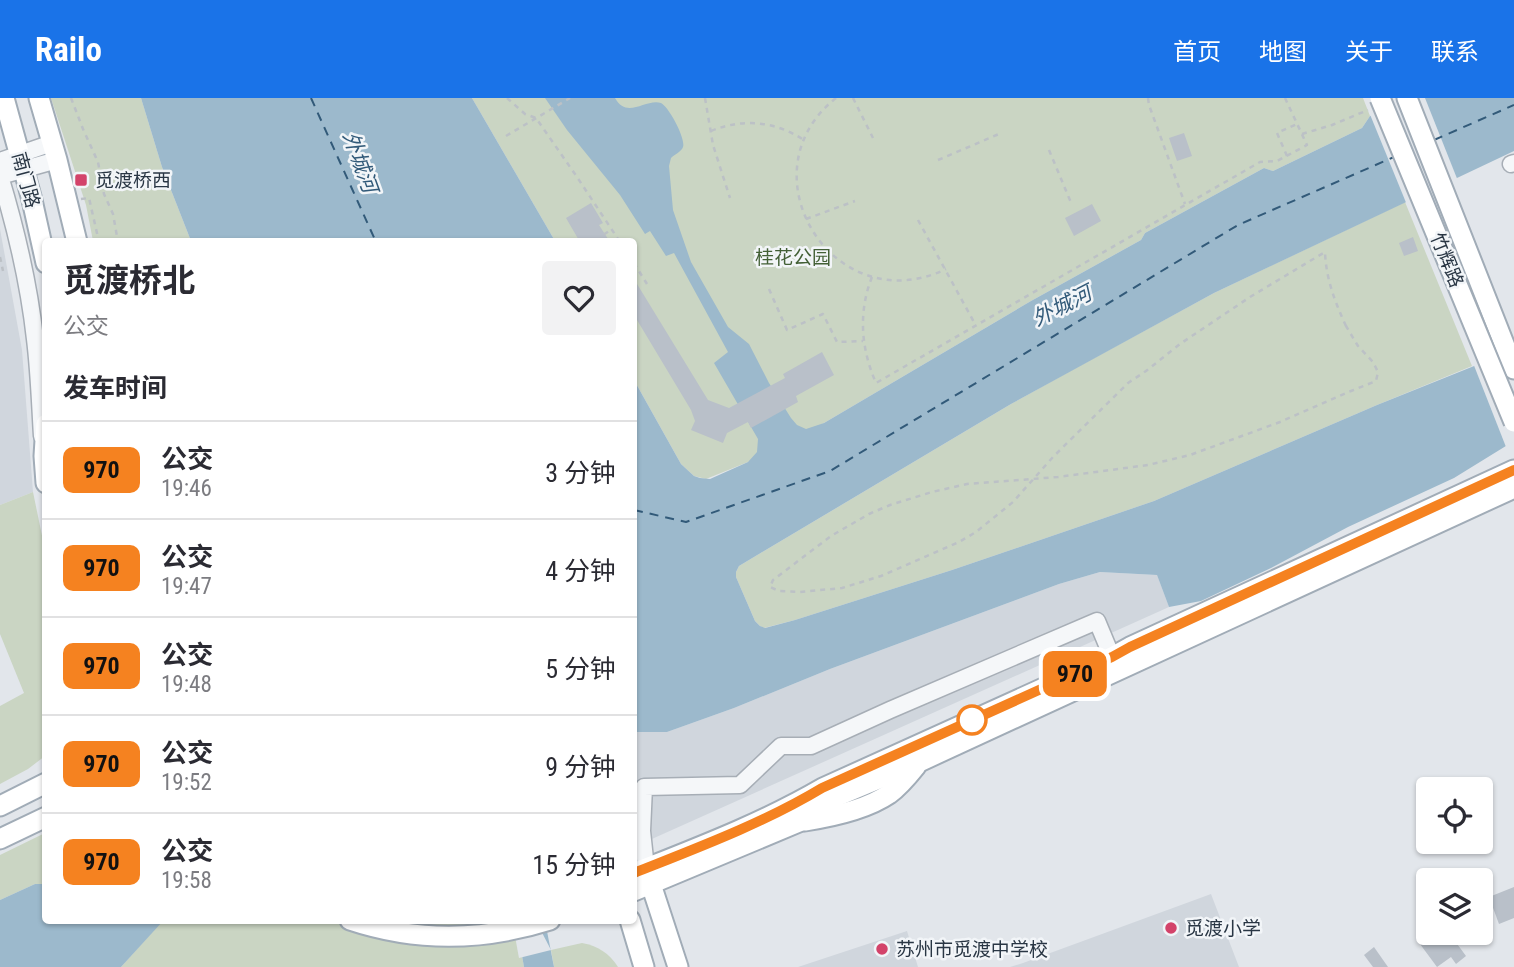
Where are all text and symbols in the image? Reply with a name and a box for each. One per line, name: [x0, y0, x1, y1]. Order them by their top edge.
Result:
text: Railo: [35, 30, 102, 69]
text: 首页: [1173, 38, 1221, 66]
text: 地图: [1259, 38, 1307, 66]
text: 关于: [1345, 38, 1393, 66]
text: 联系: [1431, 38, 1479, 66]
water label: 外城河: [338, 128, 383, 199]
street label: 南门路: [8, 149, 44, 211]
place label: 觅渡桥西: [95, 169, 171, 192]
marker: 觅渡桥西: [73, 172, 89, 188]
street label: 竹辉路: [1426, 229, 1468, 291]
park label: 桂花公园: [755, 246, 831, 269]
text: 觅渡桥北: [63, 261, 195, 300]
button: heart: [542, 261, 616, 335]
water label: 外城河: [1028, 279, 1099, 331]
text: 公交: [63, 313, 109, 340]
text: 发车时间: [63, 373, 167, 403]
text: 公交: [161, 444, 213, 474]
text: 970: [83, 456, 120, 484]
text: 3 分钟: [545, 458, 616, 488]
text: 19:46: [161, 475, 212, 502]
text: 公交: [161, 542, 213, 572]
text: 970: [83, 554, 120, 582]
text: 4 分钟: [545, 556, 616, 586]
text: 19:47: [161, 573, 212, 600]
text: 公交: [161, 640, 213, 670]
line badge: 970: [1035, 651, 1115, 697]
text: 970: [83, 652, 120, 680]
text: 5 分钟: [545, 654, 616, 684]
text: 970: [1057, 660, 1093, 688]
text: 19:48: [161, 671, 212, 698]
unlabelled marker: [957, 705, 987, 735]
text: 公交: [161, 738, 213, 768]
text: 970: [83, 750, 120, 778]
text: 9 分钟: [545, 752, 616, 782]
text: 19:52: [161, 769, 212, 796]
map controls: [1416, 777, 1493, 945]
button: locate: [1416, 777, 1493, 854]
text: 公交: [161, 836, 213, 866]
text: 970: [83, 848, 120, 876]
text: 15 分钟: [532, 850, 616, 880]
text: 19:58: [161, 867, 212, 894]
button: layers: [1416, 868, 1493, 945]
place label: 觅渡小学: [1185, 917, 1261, 940]
marker: 觅渡小学: [1163, 920, 1179, 936]
place label: 苏州市觅渡中学校: [896, 938, 1048, 961]
marker: 苏州市觅渡中学校: [874, 941, 890, 957]

